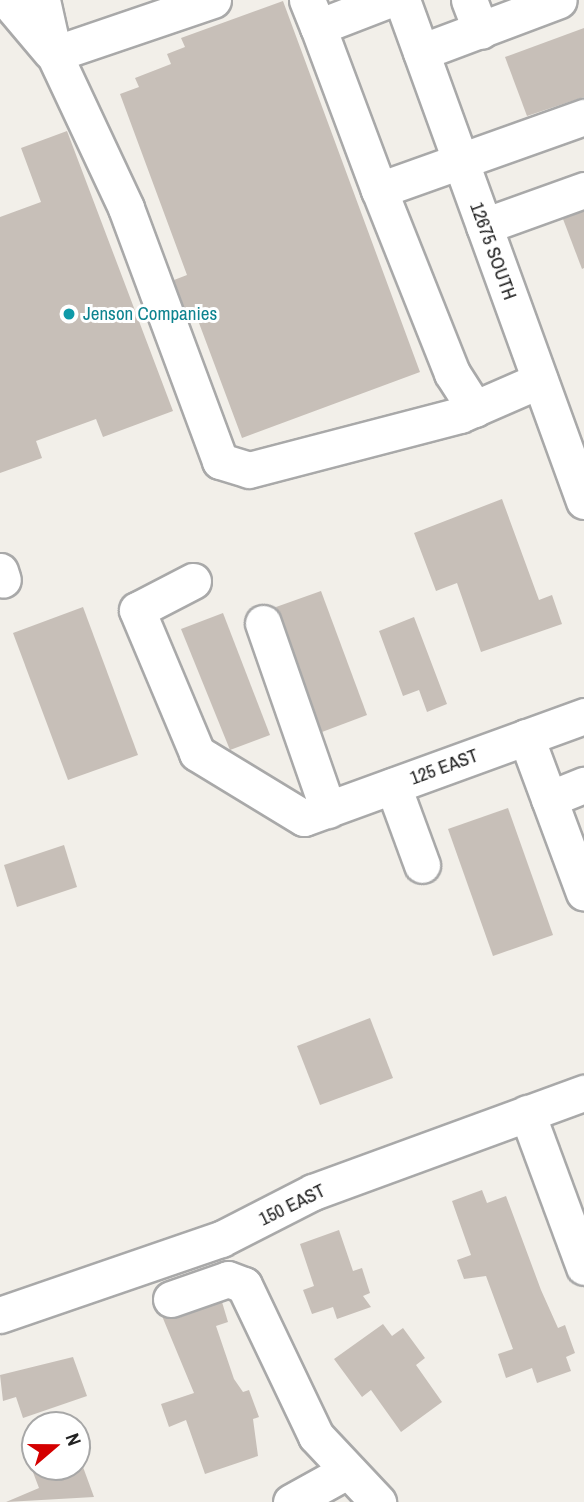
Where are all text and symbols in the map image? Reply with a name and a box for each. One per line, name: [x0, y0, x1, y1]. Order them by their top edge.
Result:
street label: 12675 SOUTH: [465, 199, 521, 303]
place label: Jenson Companies: [83, 303, 217, 325]
marker: Jenson Companies: [61, 306, 77, 322]
street label: 125 EAST: [407, 744, 481, 790]
street label: 150 EAST: [255, 1179, 329, 1231]
north arrow: [21, 1411, 91, 1481]
text: N: [60, 1430, 88, 1449]

